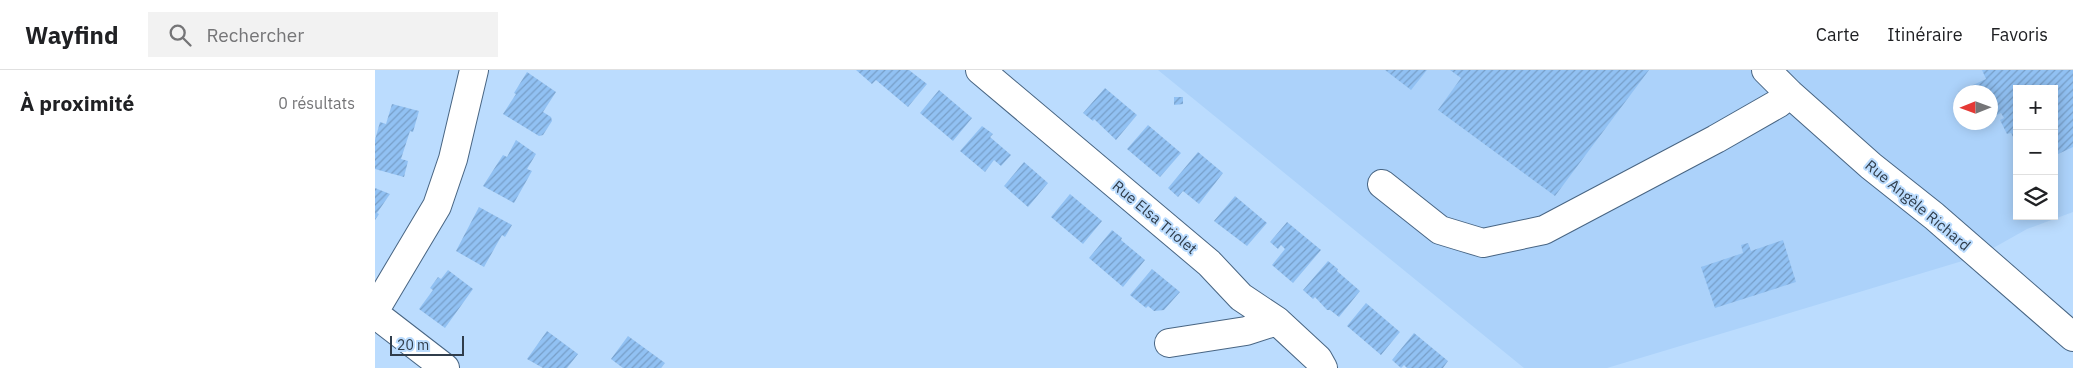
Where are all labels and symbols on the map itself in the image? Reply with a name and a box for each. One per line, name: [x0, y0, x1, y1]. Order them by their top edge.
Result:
north arrow: [1953, 85, 1998, 130]
street label: Rue Angèle Richard: [1862, 155, 1974, 255]
street label: Rue Elsa Triolet: [1109, 176, 1201, 258]
scale bar: [390, 333, 464, 356]

